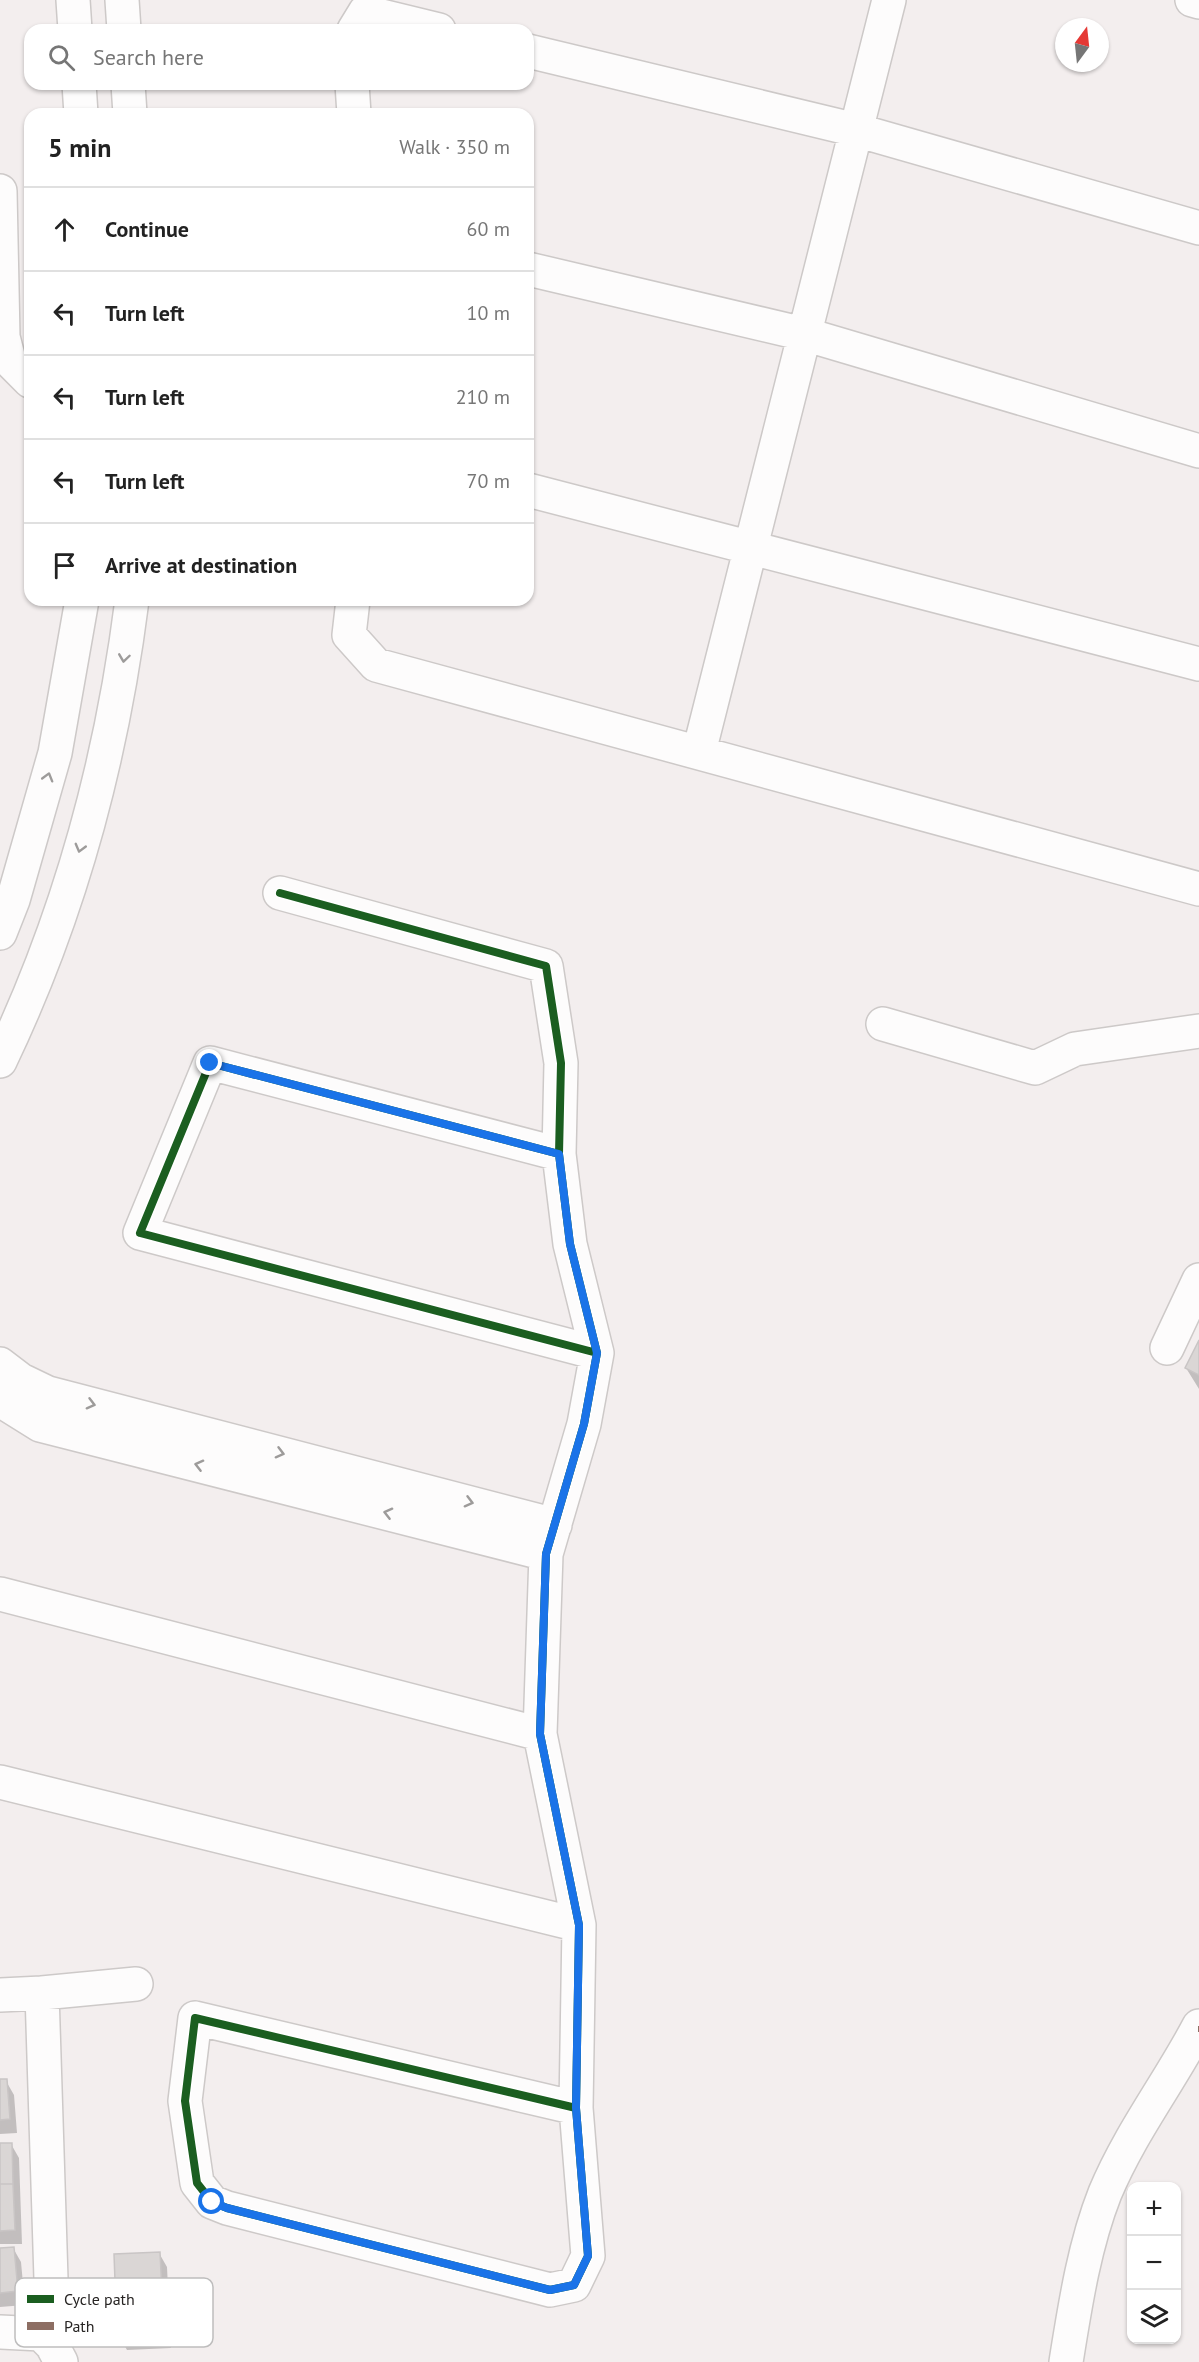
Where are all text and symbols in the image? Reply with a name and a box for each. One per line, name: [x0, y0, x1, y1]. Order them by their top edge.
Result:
north arrow: [1055, 18, 1109, 72]
search box: [24, 24, 534, 90]
icon: search: [45, 41, 78, 74]
text: Search here: [93, 43, 204, 71]
text: 5 min: [48, 131, 111, 164]
text: Walk · 350 m: [399, 134, 510, 160]
icon: ahead: [48, 213, 81, 246]
text: Continue: [105, 215, 189, 243]
text: 60 m: [467, 216, 510, 242]
icon: left: [48, 297, 81, 330]
text: Turn left: [105, 299, 185, 327]
text: 10 m: [467, 300, 510, 326]
icon: left: [48, 381, 81, 414]
text: Turn left: [105, 383, 185, 411]
text: 210 m: [456, 384, 510, 410]
icon: left: [48, 465, 81, 498]
text: Turn left: [105, 467, 185, 495]
text: 70 m: [467, 468, 510, 494]
icon: arrive: [48, 549, 81, 582]
text: Arrive at destination: [105, 551, 297, 579]
one-way arrow: [119, 653, 131, 663]
one-way arrow: [41, 772, 54, 782]
one-way arrow: [75, 842, 87, 853]
route end: [196, 1049, 222, 1075]
one-way arrow: [86, 1397, 96, 1410]
one-way arrow: [275, 1446, 285, 1459]
one-way arrow: [194, 1460, 204, 1473]
one-way arrow: [463, 1495, 473, 1508]
one-way arrow: [383, 1508, 393, 1521]
map controls: [1127, 2182, 1181, 2344]
button: +: [1127, 2182, 1181, 2236]
route start: [198, 2188, 224, 2214]
button: −: [1127, 2236, 1181, 2290]
legend: [15, 2278, 213, 2347]
text: Cycle path: [64, 2289, 135, 2309]
button: layers: [1127, 2290, 1181, 2344]
text: Path: [64, 2316, 95, 2336]

